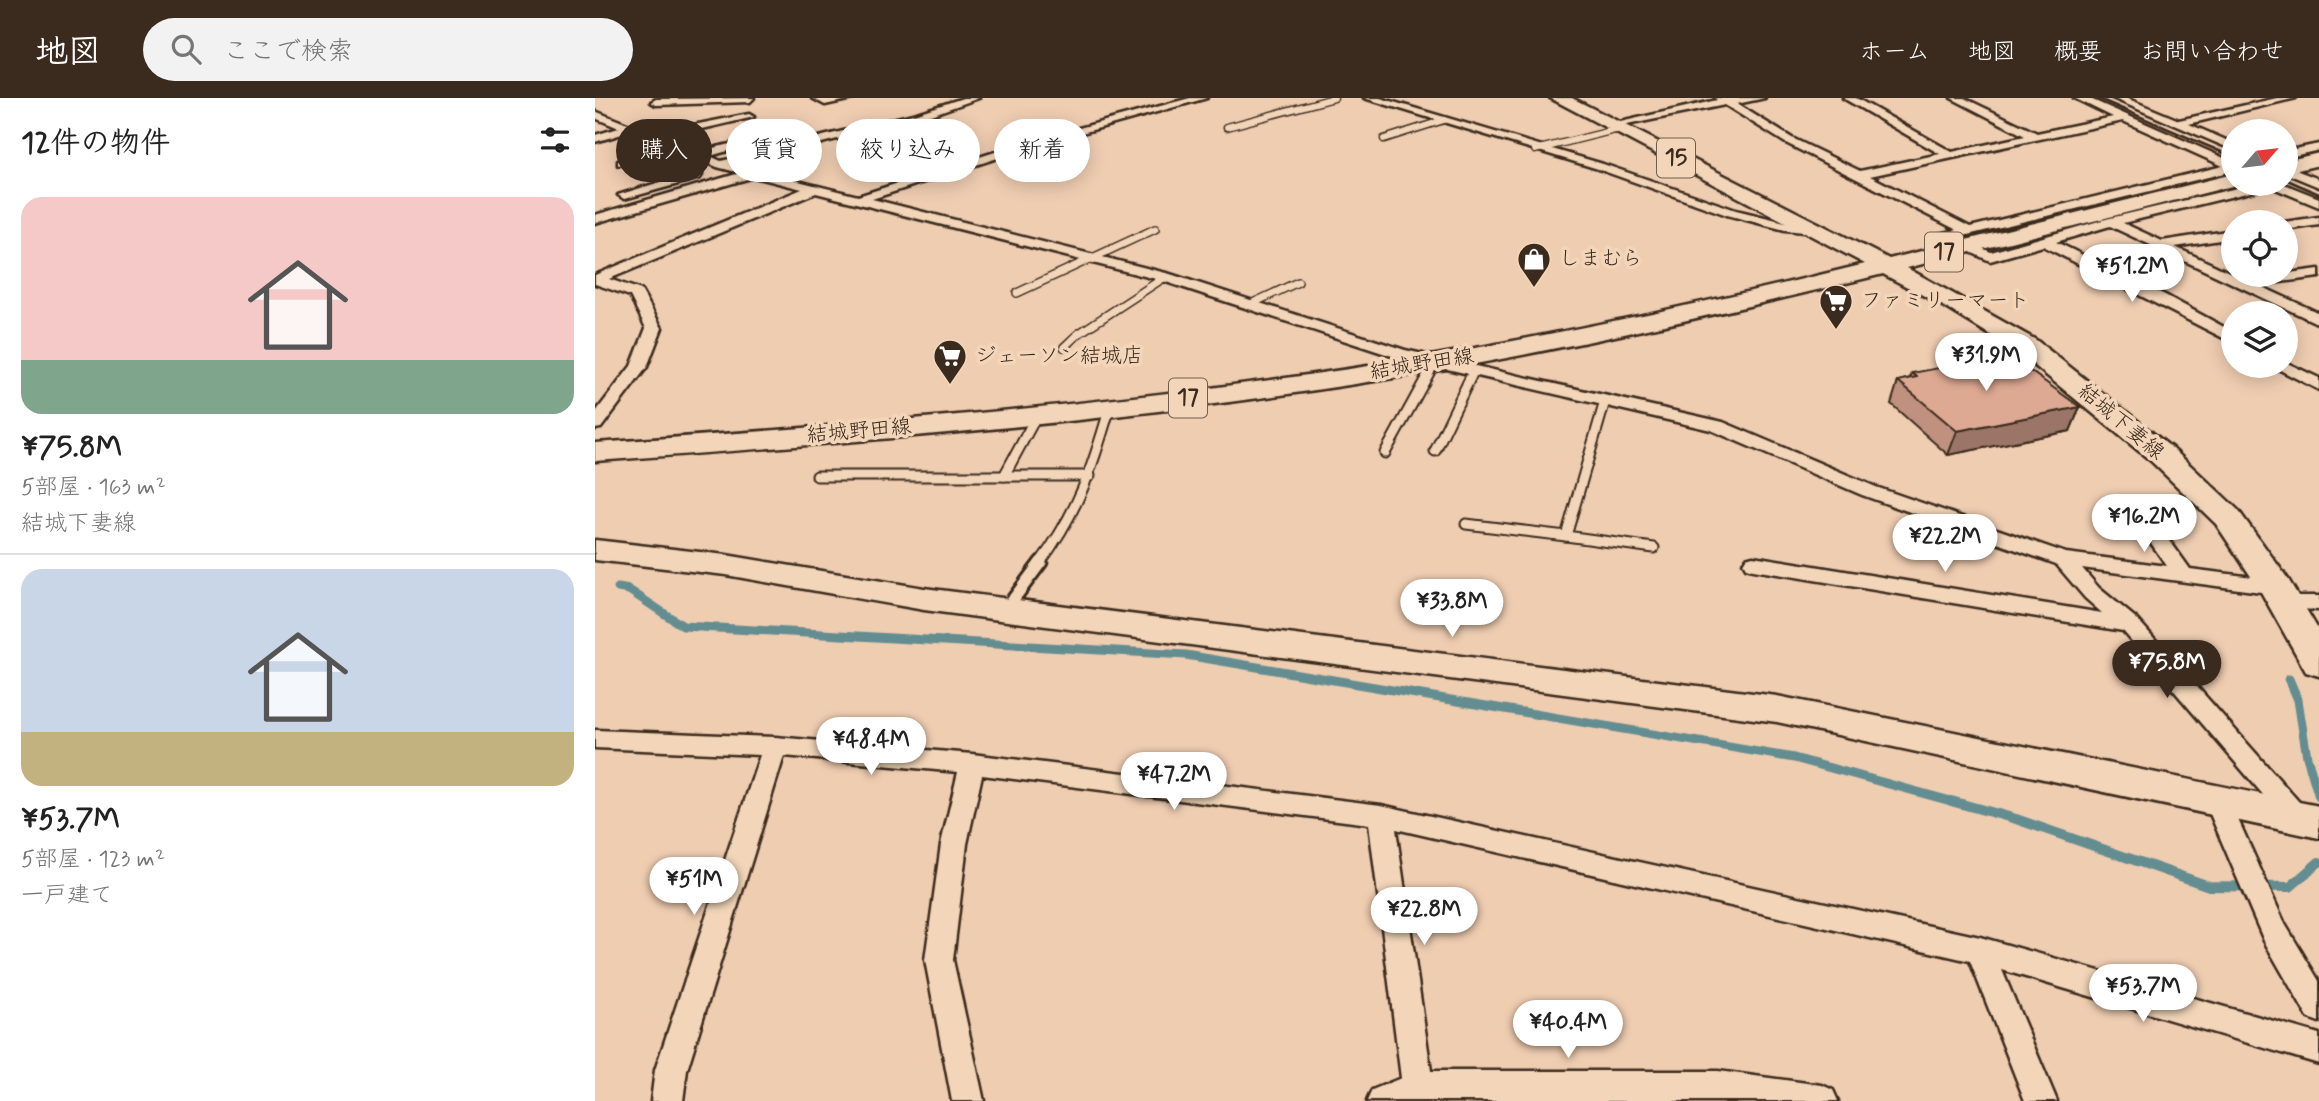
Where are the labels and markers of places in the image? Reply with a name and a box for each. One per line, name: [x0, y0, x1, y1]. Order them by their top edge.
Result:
shop icon: しまむら: [1515, 240, 1553, 289]
pin: ¥51.2M: [2075, 244, 2189, 304]
place label: しまむら: [1559, 245, 1643, 273]
supermarket icon: ファミリーマート: [1817, 282, 1855, 331]
place label: ファミリーマート: [1861, 287, 2029, 315]
pin: ¥31.9M: [1929, 334, 2043, 393]
supermarket icon: ジェーソン結城店: [931, 337, 969, 386]
place label: ジェーソン結城店: [975, 342, 1143, 370]
pin: ¥16.2M: [2087, 494, 2201, 554]
pin: ¥22.2M: [1888, 514, 2002, 574]
pin: ¥33.8M: [1395, 580, 1509, 639]
pin: ¥75.8M: [2110, 640, 2224, 700]
pin: ¥48.4M: [814, 718, 928, 777]
pin: ¥47.2M: [1117, 752, 1231, 812]
pin: ¥51M: [653, 858, 735, 917]
pin: ¥22.8M: [1367, 888, 1481, 947]
pin: ¥53.7M: [2086, 964, 2200, 1024]
pin: ¥40.4M: [1511, 1000, 1625, 1060]

